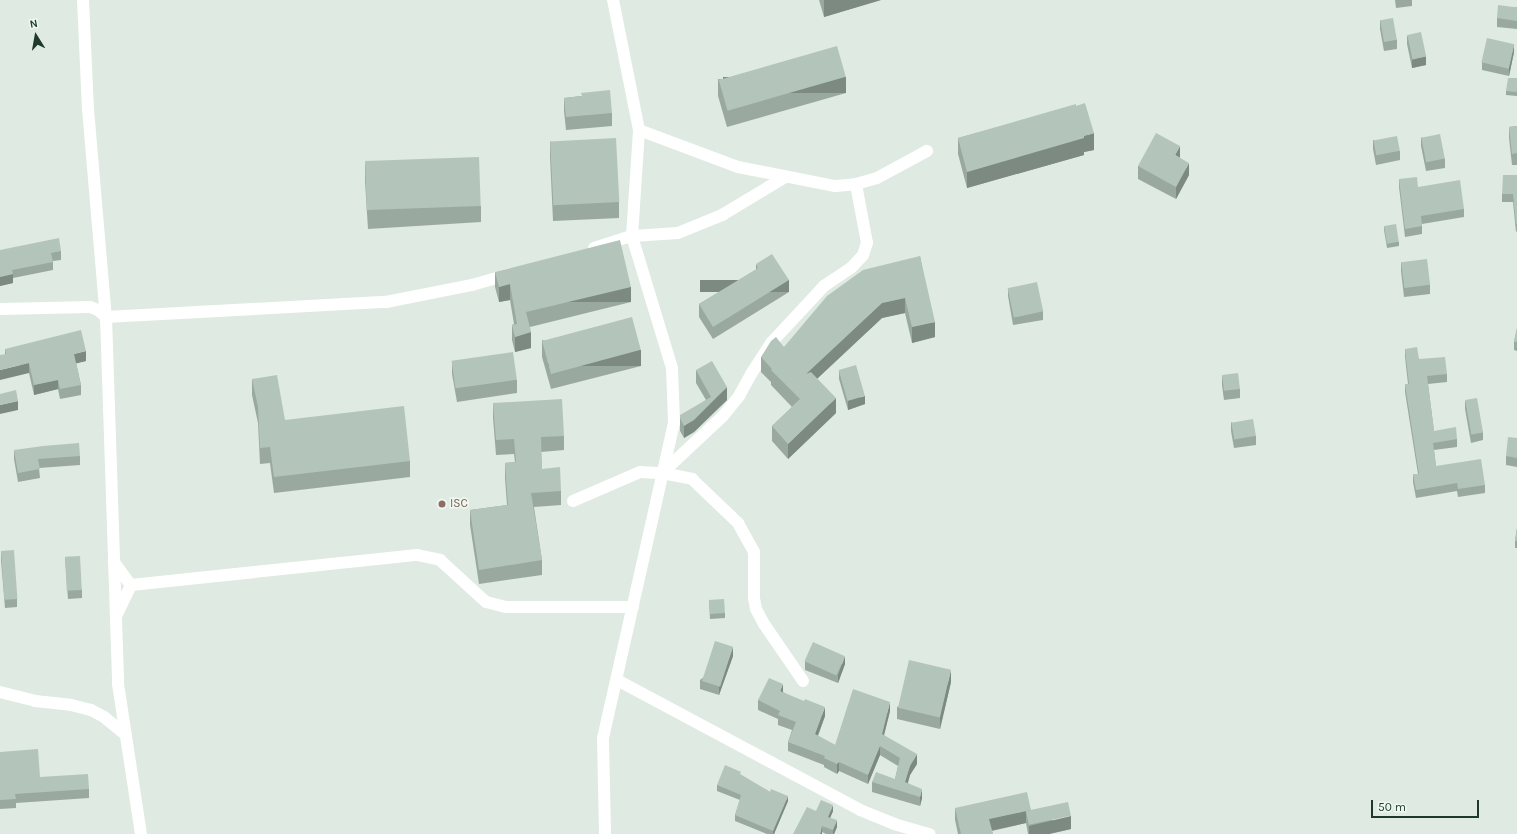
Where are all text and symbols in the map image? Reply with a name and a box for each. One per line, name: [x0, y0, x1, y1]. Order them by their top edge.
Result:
north arrow: [16, 16, 56, 56]
text: N: [28, 17, 39, 31]
place label: ISC: [450, 497, 468, 511]
marker: ISC: [437, 499, 447, 509]
scale bar: [1373, 792, 1481, 818]
text: 50 m: [1378, 800, 1406, 814]

